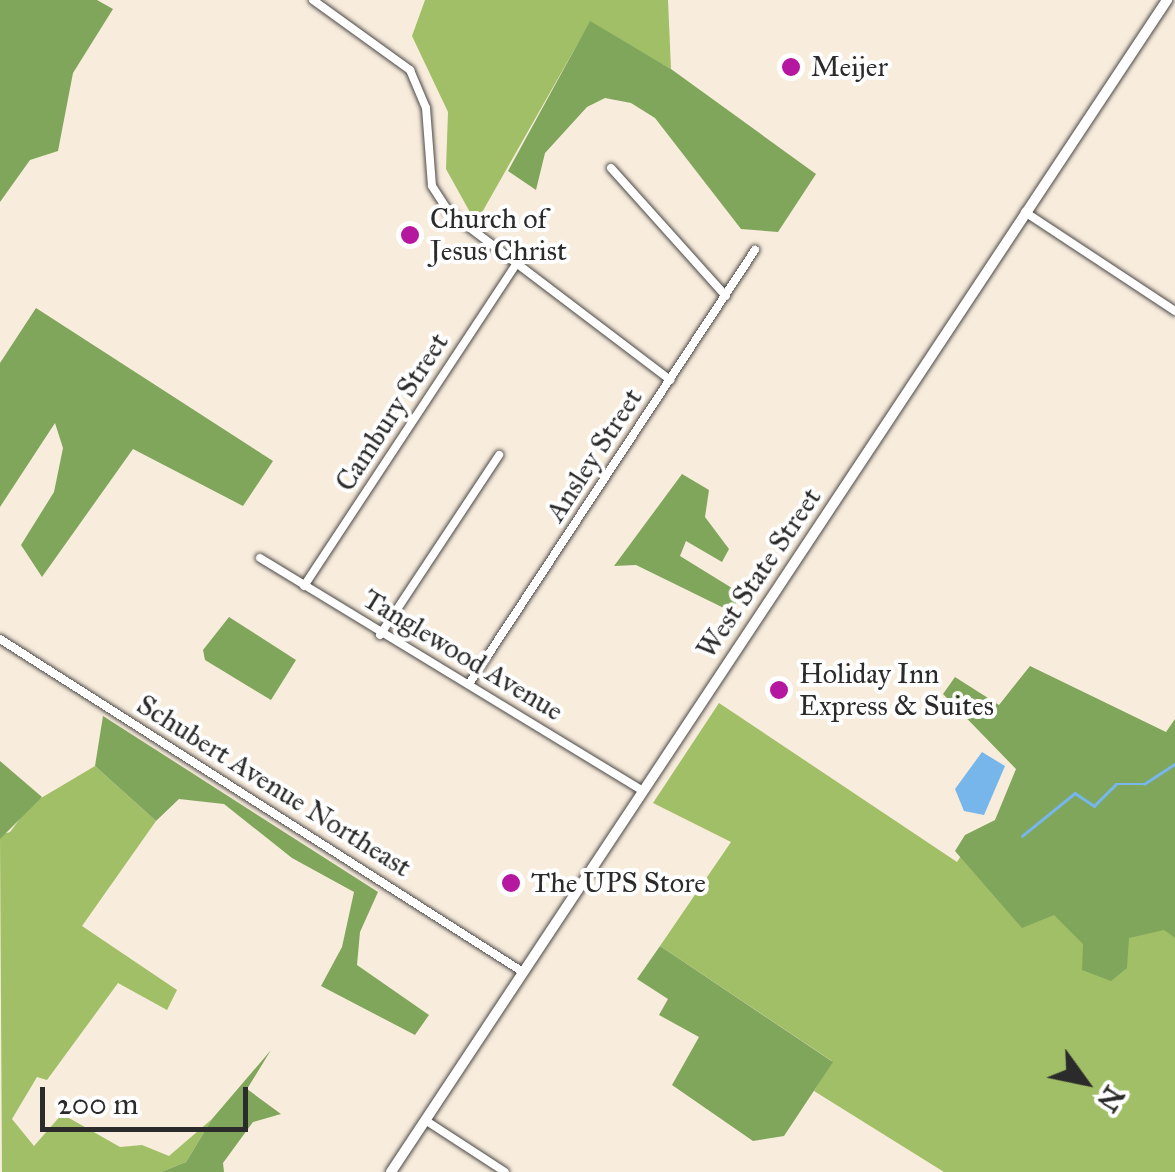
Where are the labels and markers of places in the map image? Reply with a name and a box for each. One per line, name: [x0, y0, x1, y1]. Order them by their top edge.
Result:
place label: Meijer: [811, 50, 888, 84]
marker: Meijer: [780, 56, 802, 78]
place label: Church of Jesus Christ: [430, 202, 567, 268]
marker: Church of Jesus Christ: [399, 224, 421, 246]
place label: Holiday Inn Express & Suites: [799, 657, 994, 723]
marker: Holiday Inn Express & Suites: [768, 679, 790, 701]
place label: The UPS Store: [531, 866, 706, 900]
marker: The UPS Store: [500, 872, 522, 894]

